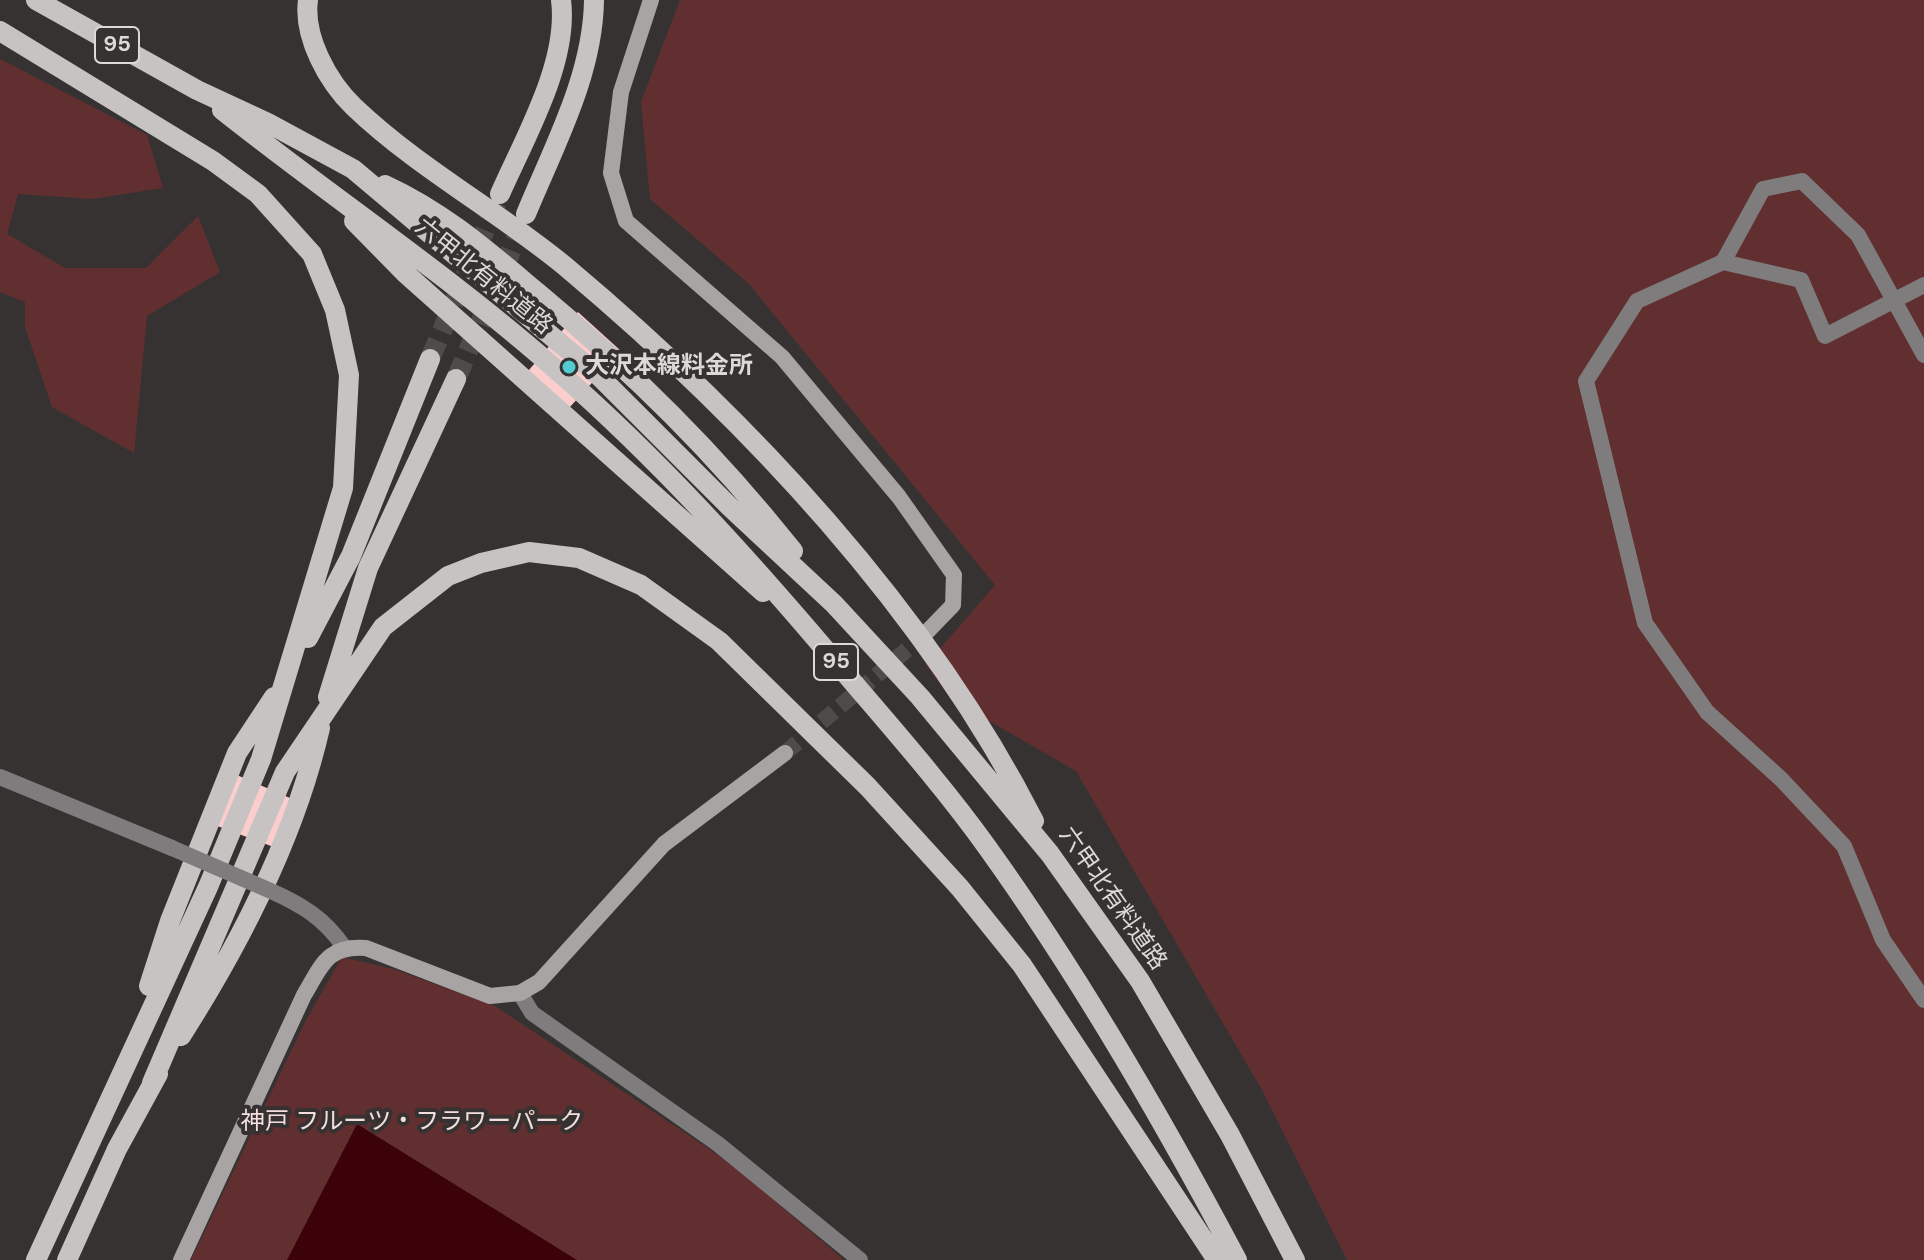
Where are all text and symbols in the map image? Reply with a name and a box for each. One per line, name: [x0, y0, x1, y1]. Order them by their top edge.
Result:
road number: 95: [95, 27, 139, 63]
street label: 六甲北有料道路: [409, 213, 557, 341]
place label: 大沢本線料金所: [585, 353, 753, 381]
marker: 大沢本線料金所: [560, 358, 578, 376]
road number: 95: [814, 644, 858, 680]
street label: 六甲北有料道路: [1052, 822, 1172, 976]
park label: 神戸 フルーツ・フラワーパーク: [241, 1109, 583, 1137]

